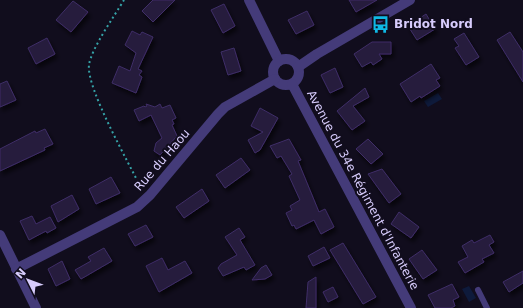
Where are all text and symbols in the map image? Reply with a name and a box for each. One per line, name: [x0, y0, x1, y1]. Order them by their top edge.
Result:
bus stop icon: Bridot Nord: [371, 14, 391, 34]
place label: Bridot Nord: [394, 17, 473, 31]
street label: Avenue du 34e Régiment d'Infanterie: [304, 88, 422, 292]
street label: Rue du Haou: [131, 126, 193, 194]
north arrow: [8, 260, 48, 300]
text: N: [13, 266, 29, 281]

